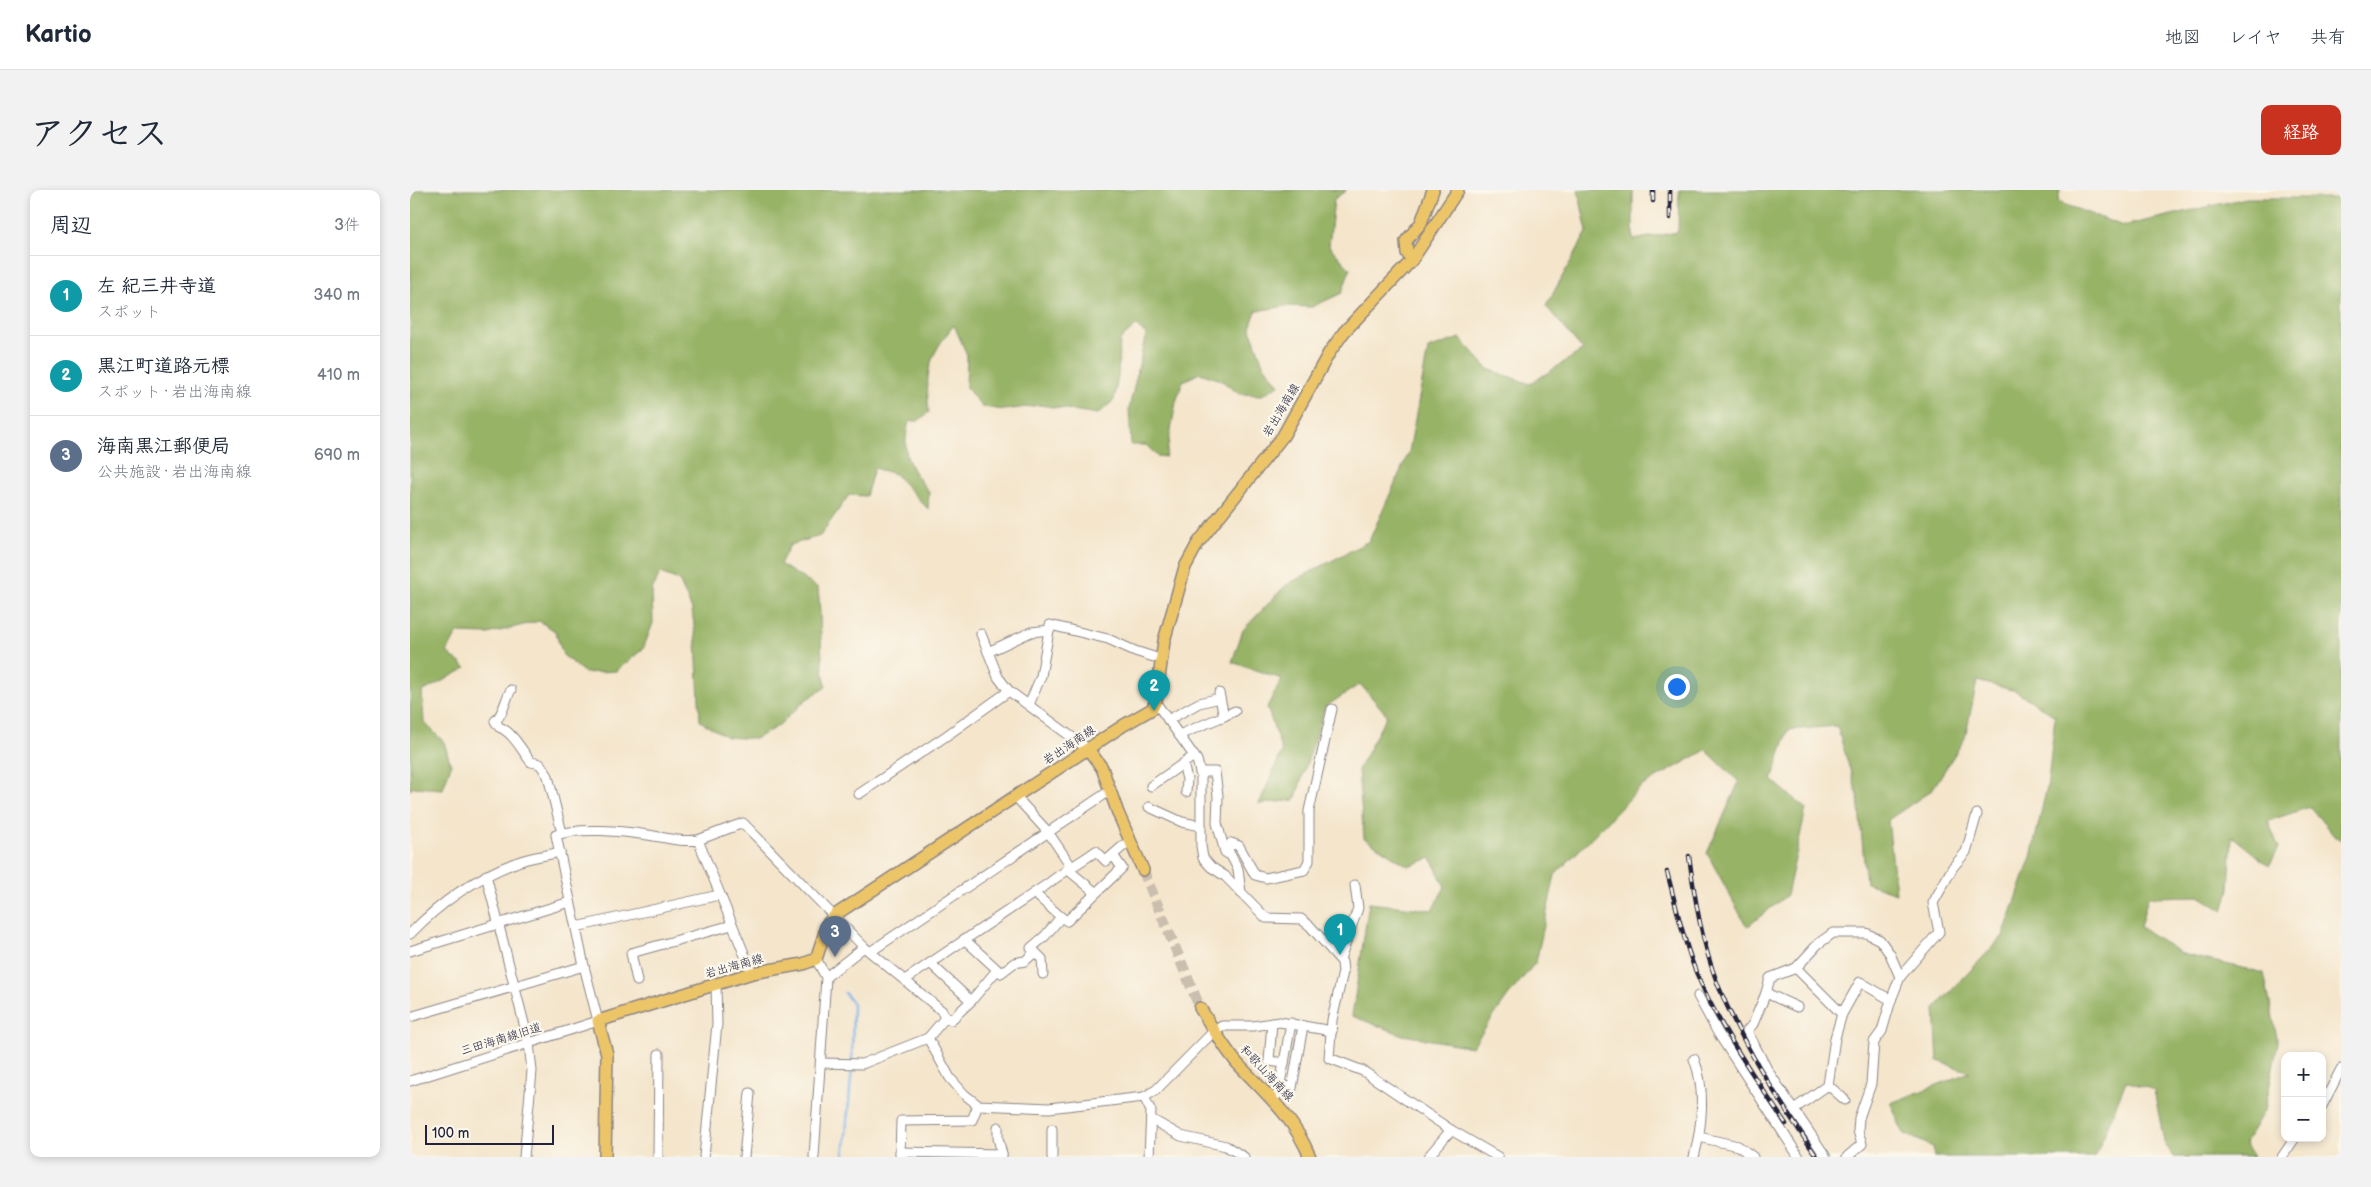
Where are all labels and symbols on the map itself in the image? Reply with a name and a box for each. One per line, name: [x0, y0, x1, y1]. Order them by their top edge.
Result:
street label: 岩出海南線: [1260, 381, 1303, 440]
pin: 2: [1138, 670, 1170, 711]
your location: [1664, 674, 1690, 700]
street label: 岩出海南線: [1040, 722, 1098, 768]
pin: 1: [1324, 914, 1356, 955]
pin: 3: [819, 916, 851, 957]
street label: 岩出海南線: [703, 951, 765, 982]
street label: 三田海南線旧道: [459, 1020, 544, 1059]
street label: 和歌山海南線: [1237, 1042, 1297, 1105]
scale bar: [425, 1122, 554, 1145]

